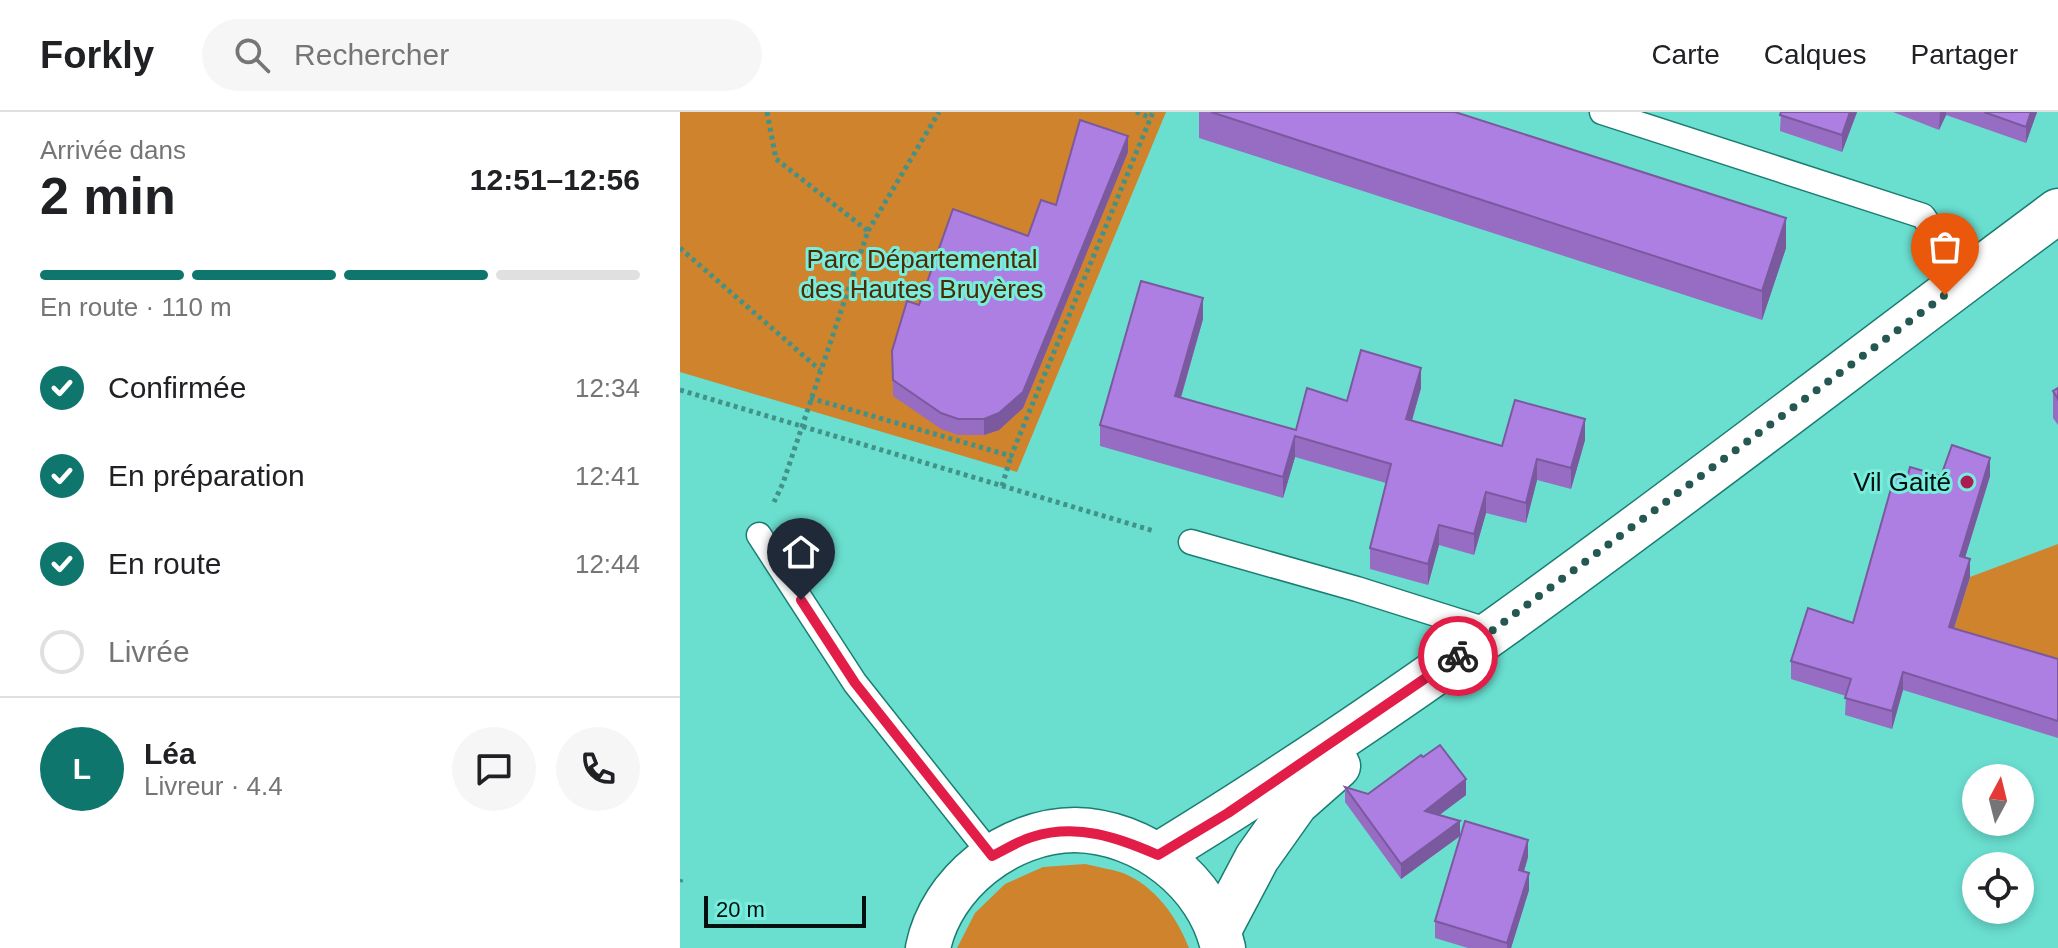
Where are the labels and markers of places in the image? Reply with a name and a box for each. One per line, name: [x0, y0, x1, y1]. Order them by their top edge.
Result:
pin: [1911, 213, 1979, 295]
place label: Vil Gaité: [1853, 467, 1951, 497]
marker: Vil Gaité: [1958, 473, 1976, 491]
pin: [767, 518, 835, 600]

